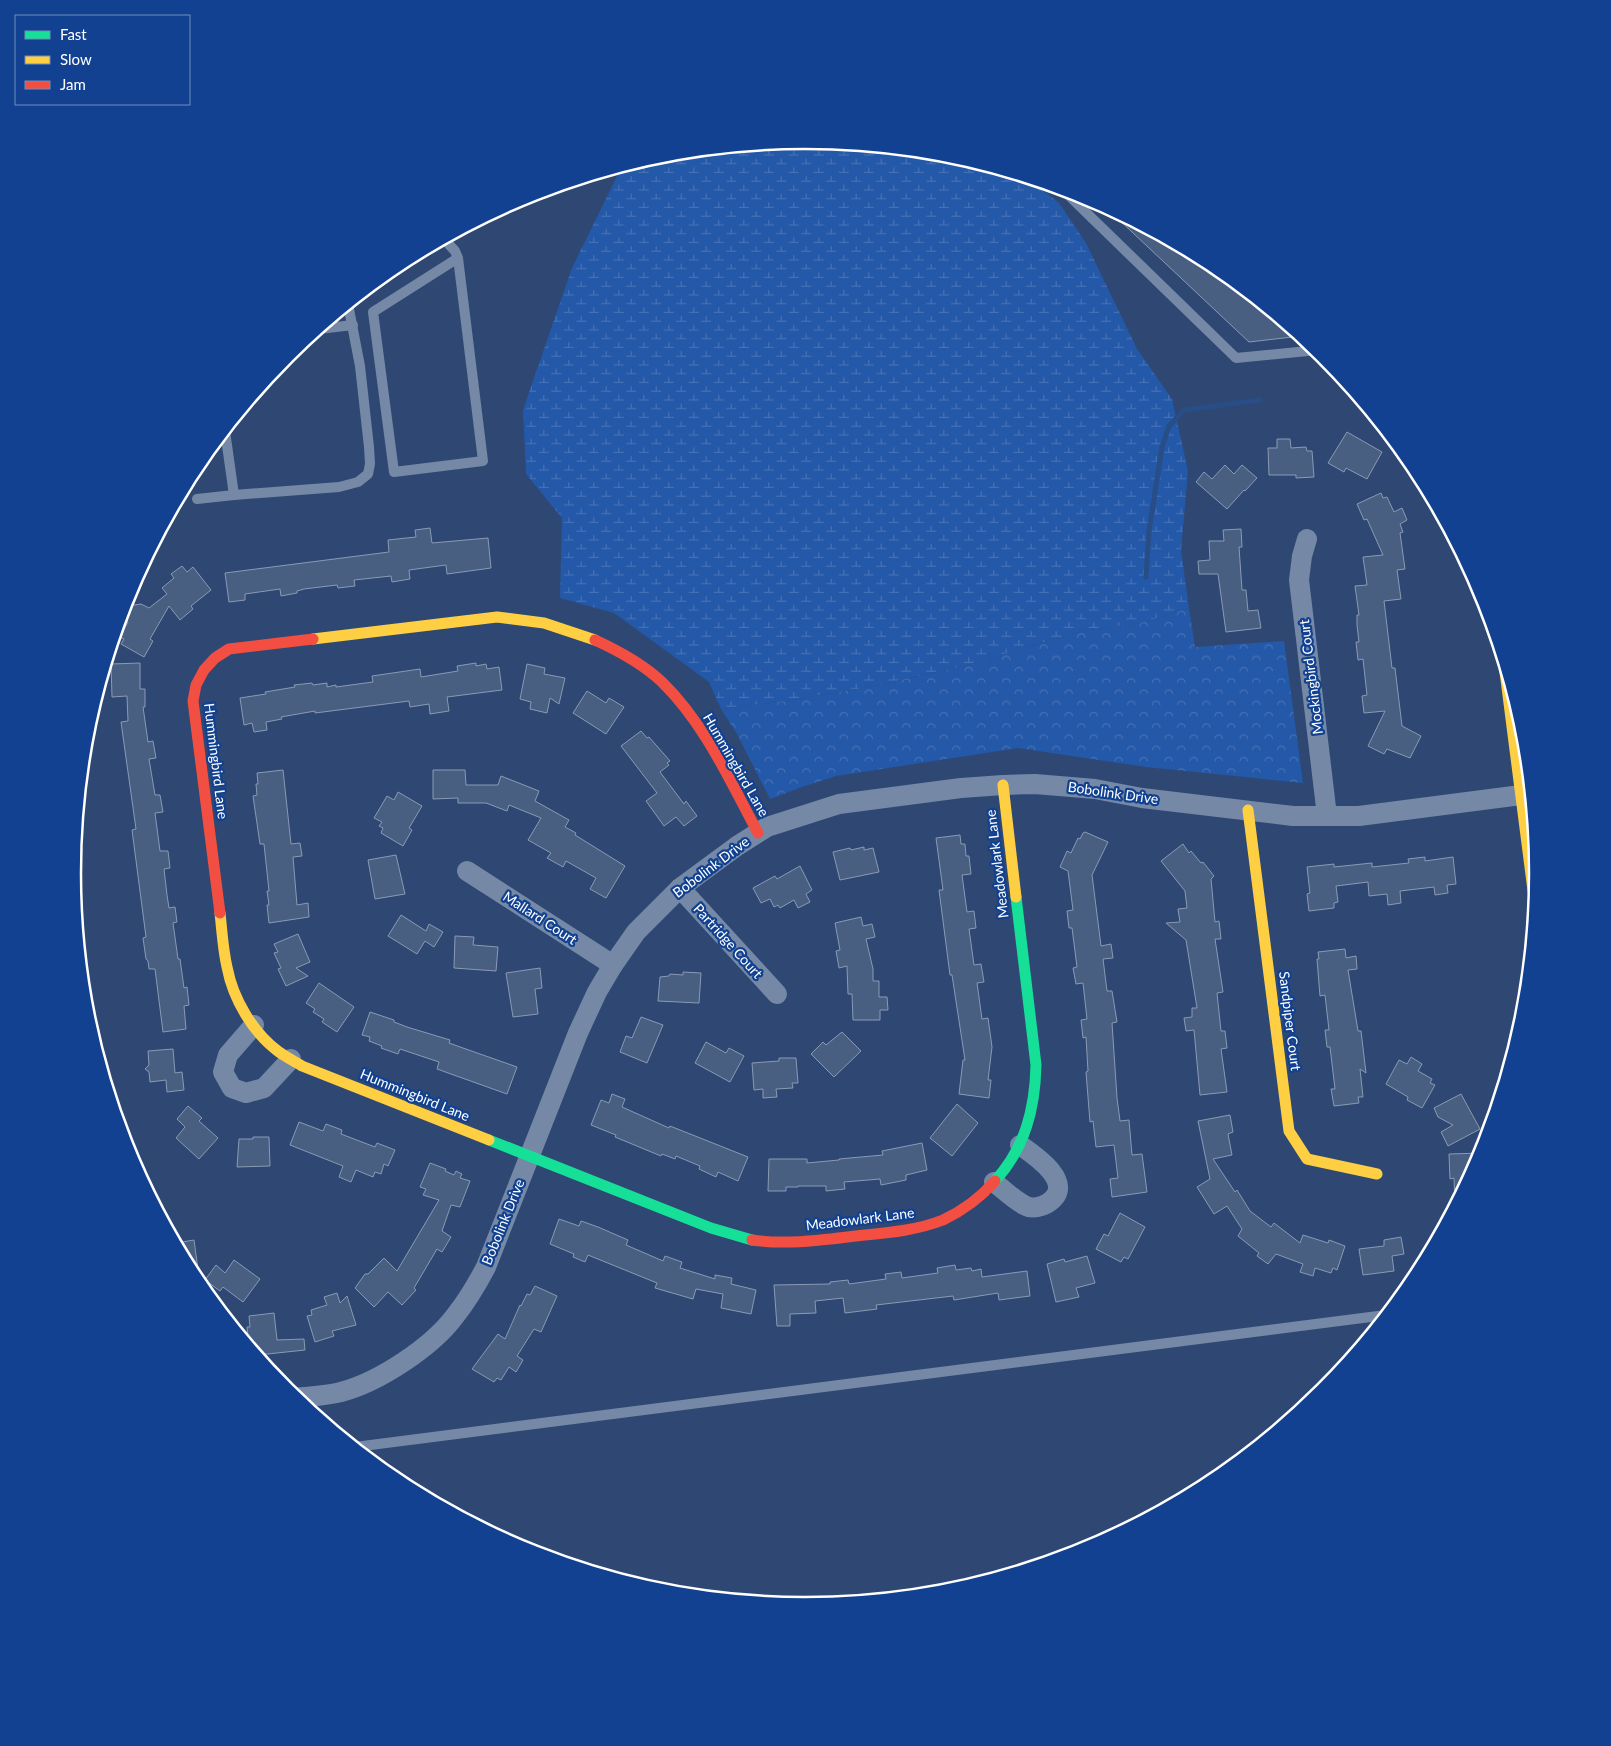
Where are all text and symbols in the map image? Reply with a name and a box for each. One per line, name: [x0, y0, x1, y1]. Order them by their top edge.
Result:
legend: [15, 15, 190, 105]
text: Fast: [60, 25, 87, 43]
text: Slow: [60, 50, 92, 68]
text: Jam: [60, 75, 86, 93]
street label: Mockingbird Court: [1295, 619, 1326, 735]
street label: Hummingbird Lane: [201, 702, 232, 820]
street label: Hummingbird Lane: [700, 710, 773, 820]
street label: Bobolink Drive: [1067, 778, 1159, 807]
street label: Meadowlark Lane: [981, 809, 1012, 919]
street label: Bobolink Drive: [669, 832, 752, 901]
street label: Mallard Court: [500, 887, 580, 948]
street label: Partridge Court: [690, 900, 766, 982]
street label: Sandpiper Court: [1276, 970, 1305, 1072]
street label: Hummingbird Lane: [358, 1065, 472, 1124]
street label: Bobolink Drive: [478, 1176, 528, 1267]
street label: Meadowlark Lane: [805, 1203, 915, 1234]

